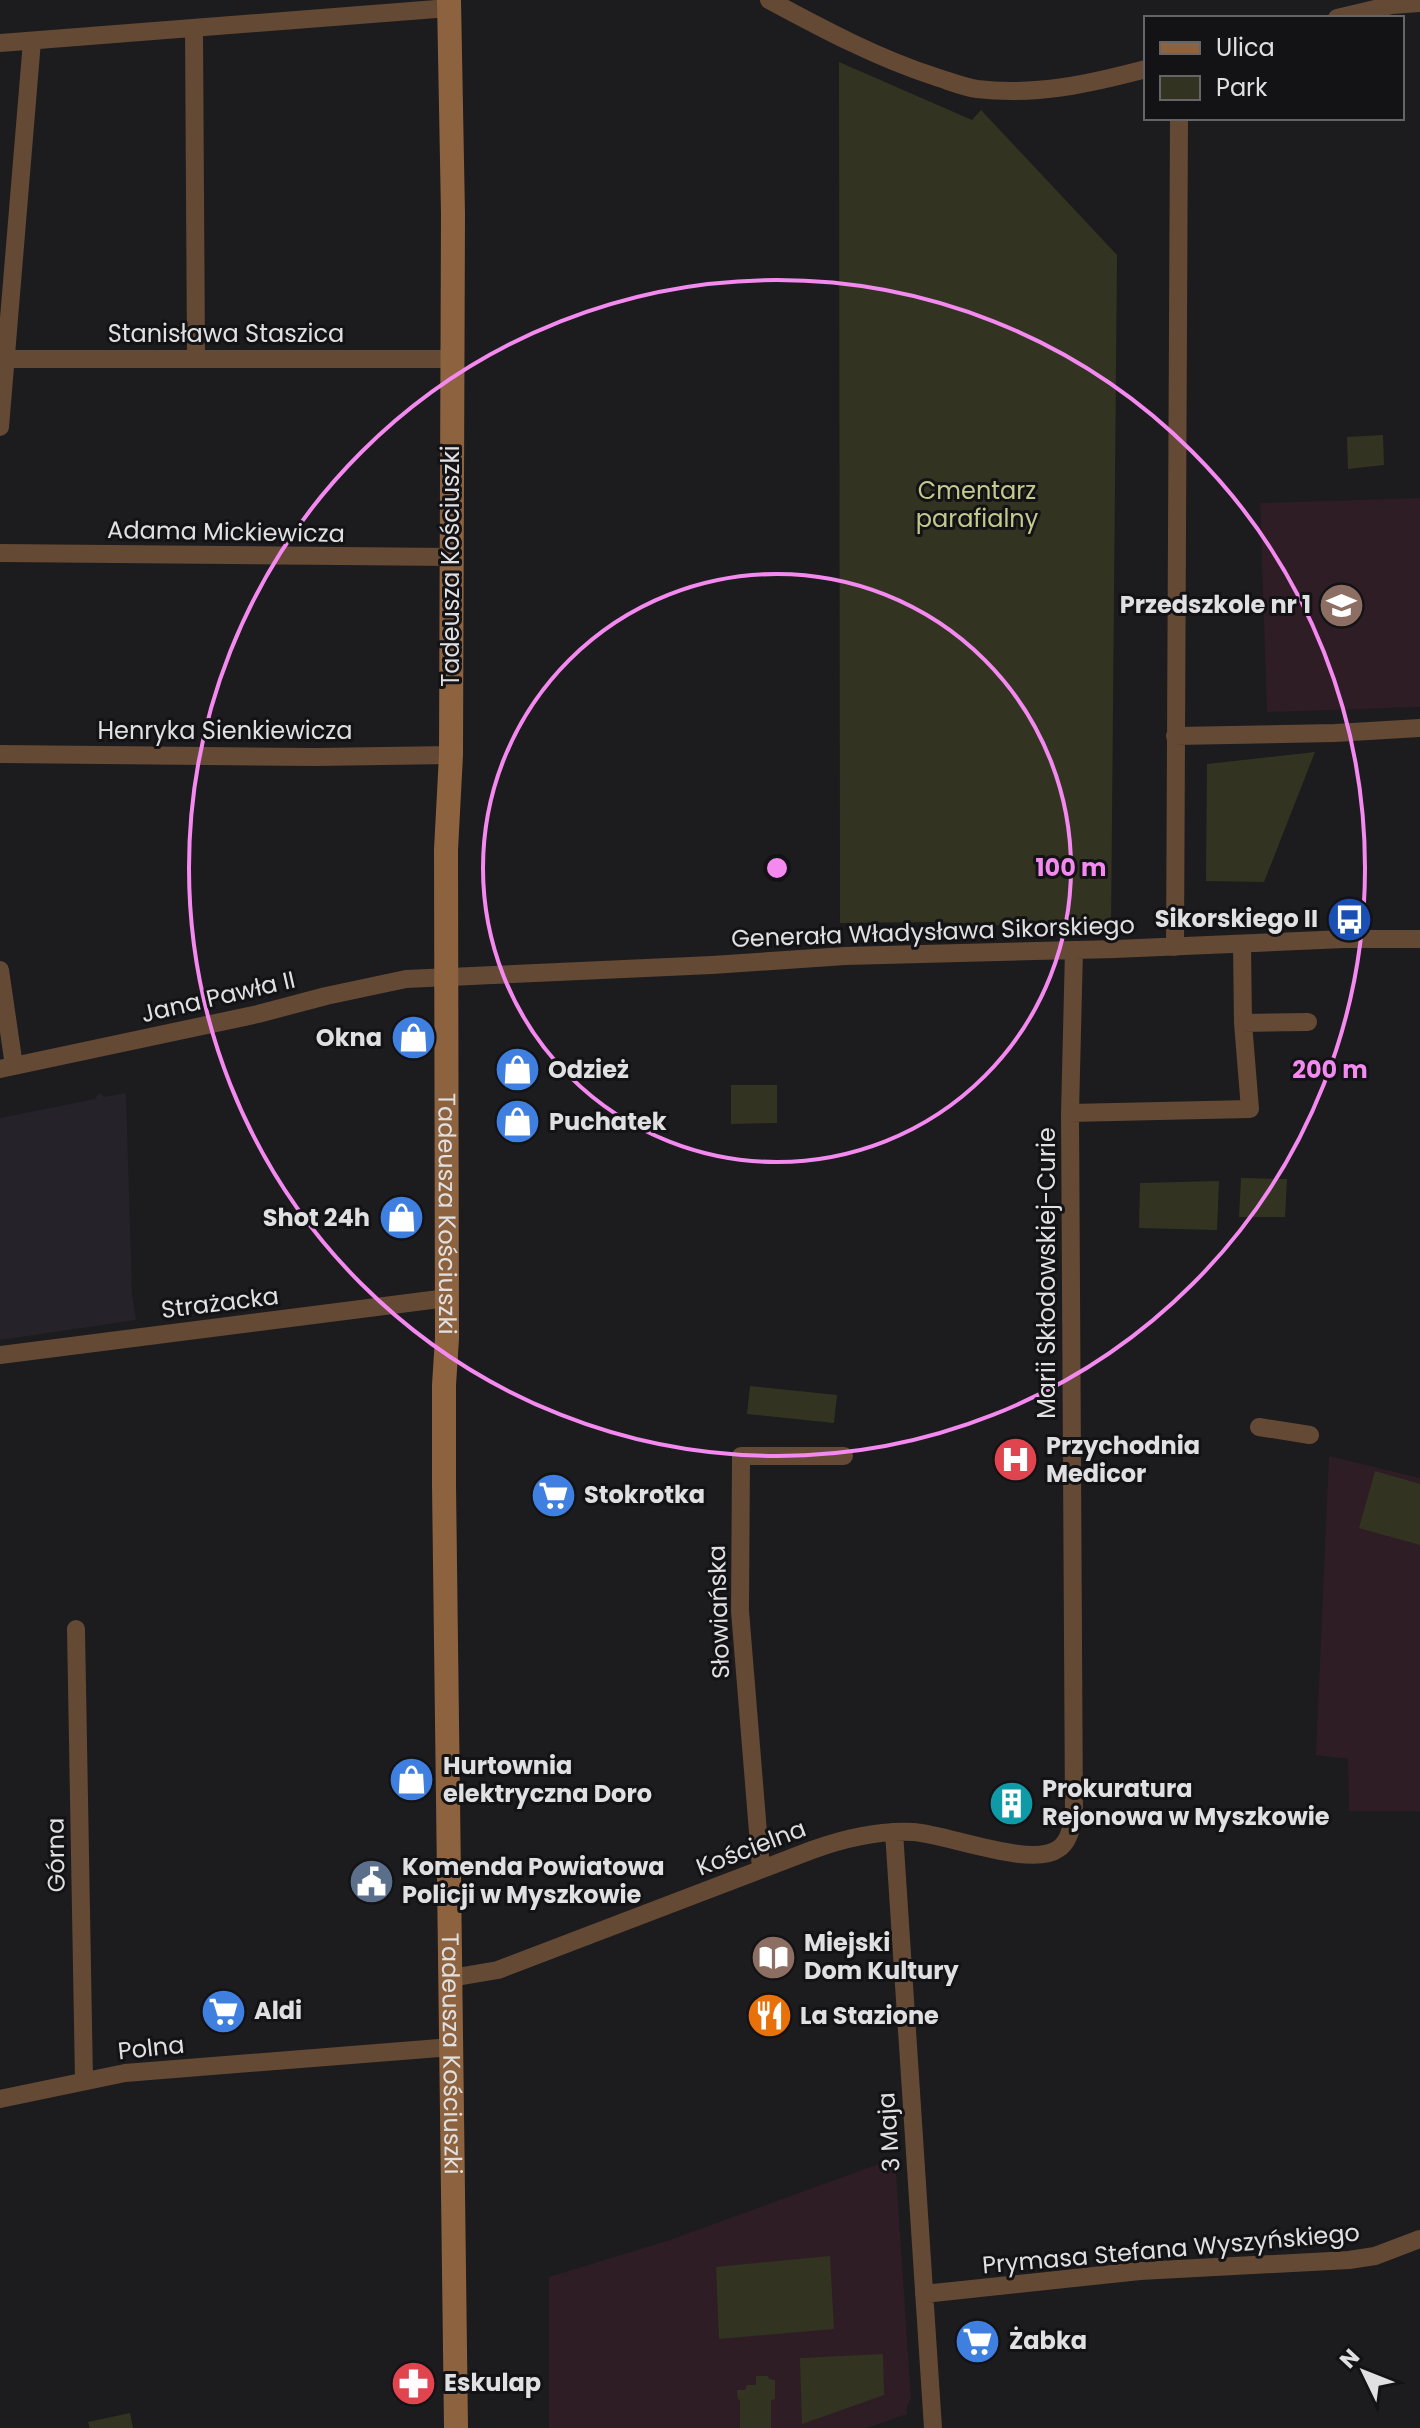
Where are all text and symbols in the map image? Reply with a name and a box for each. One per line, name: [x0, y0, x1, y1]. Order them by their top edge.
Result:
legend: [1144, 16, 1404, 120]
text: Ulica: [1216, 31, 1275, 64]
text: Park: [1216, 71, 1268, 104]
street label: Stanisława Staszica: [108, 317, 344, 350]
street label: Tadeusza Kościuszki: [434, 445, 467, 687]
park label: Cmentarz parafialny: [916, 474, 1039, 535]
street label: Adama Mickiewicza: [107, 513, 345, 550]
school or university icon: Przedszkole nr 1: [1318, 581, 1366, 629]
place label: Przedszkole nr 1: [1120, 588, 1311, 621]
street label: Henryka Sienkiewicza: [98, 714, 352, 747]
text: 100 m: [1036, 851, 1106, 884]
centre of rings: [763, 854, 791, 882]
bus stop icon: Sikorskiego II: [1325, 895, 1373, 943]
place label: Sikorskiego II: [1155, 902, 1318, 935]
street label: Generała Władysława Sikorskiego: [731, 908, 1135, 955]
street label: Jana Pawła II: [138, 963, 298, 1030]
shop icon: Okna: [389, 1014, 437, 1062]
place label: Okna: [316, 1021, 382, 1054]
shop icon: Odzież: [493, 1046, 541, 1094]
place label: Odzież: [548, 1053, 629, 1086]
text: 200 m: [1292, 1053, 1368, 1086]
street label: Tadeusza Kościuszki: [430, 1093, 464, 1335]
shop icon: Puchatek: [494, 1098, 542, 1146]
place label: Puchatek: [549, 1105, 667, 1138]
street label: Marii Skłodowskiej-Curie: [1030, 1127, 1063, 1419]
shop icon: Shot 24h: [377, 1194, 425, 1242]
place label: Shot 24h: [263, 1201, 370, 1234]
street label: Strażacka: [159, 1279, 281, 1326]
place label: Przychodnia Medicor: [1046, 1429, 1200, 1490]
hospital icon: Przychodnia Medicor: [991, 1436, 1039, 1484]
supermarket icon: Stokrotka: [529, 1471, 577, 1519]
place label: Stokrotka: [584, 1478, 705, 1511]
street label: Słowiańska: [700, 1545, 737, 1679]
place label: Hurtownia elektryczna Doro: [443, 1749, 652, 1810]
shop icon: Hurtownia elektryczna Doro: [388, 1756, 436, 1804]
place label: Prokuratura Rejonowa w Myszkowie: [1042, 1772, 1330, 1833]
building icon: Prokuratura Rejonowa w Myszkowie: [987, 1779, 1035, 1827]
street label: Kościelna: [691, 1812, 810, 1884]
street label: Górna: [38, 1817, 73, 1893]
place label: Komenda Powiatowa Policji w Myszkowie: [402, 1850, 665, 1911]
public building icon: Komenda Powiatowa Policji w Myszkowie: [347, 1857, 395, 1905]
place label: Miejski Dom Kultury: [804, 1926, 959, 1987]
street label: Tadeusza Kościuszki: [434, 1933, 470, 2175]
library icon: Miejski Dom Kultury: [749, 1933, 797, 1981]
supermarket icon: Aldi: [199, 1987, 247, 2035]
restaurant icon: La Stazione: [745, 1992, 793, 2040]
place label: Aldi: [254, 1994, 302, 2027]
place label: La Stazione: [800, 1999, 939, 2032]
street label: Polna: [116, 2028, 186, 2067]
street label: 3 Maja: [869, 2091, 908, 2173]
street label: Prymasa Stefana Wyszyńskiego: [981, 2216, 1361, 2281]
supermarket icon: Żabka: [954, 2317, 1002, 2365]
place label: Żabka: [1009, 2324, 1087, 2357]
north arrow: [1324, 2332, 1404, 2412]
text: N: [1333, 2342, 1367, 2375]
pharmacy icon: Eskulap: [389, 2359, 437, 2407]
place label: Eskulap: [444, 2366, 541, 2399]

